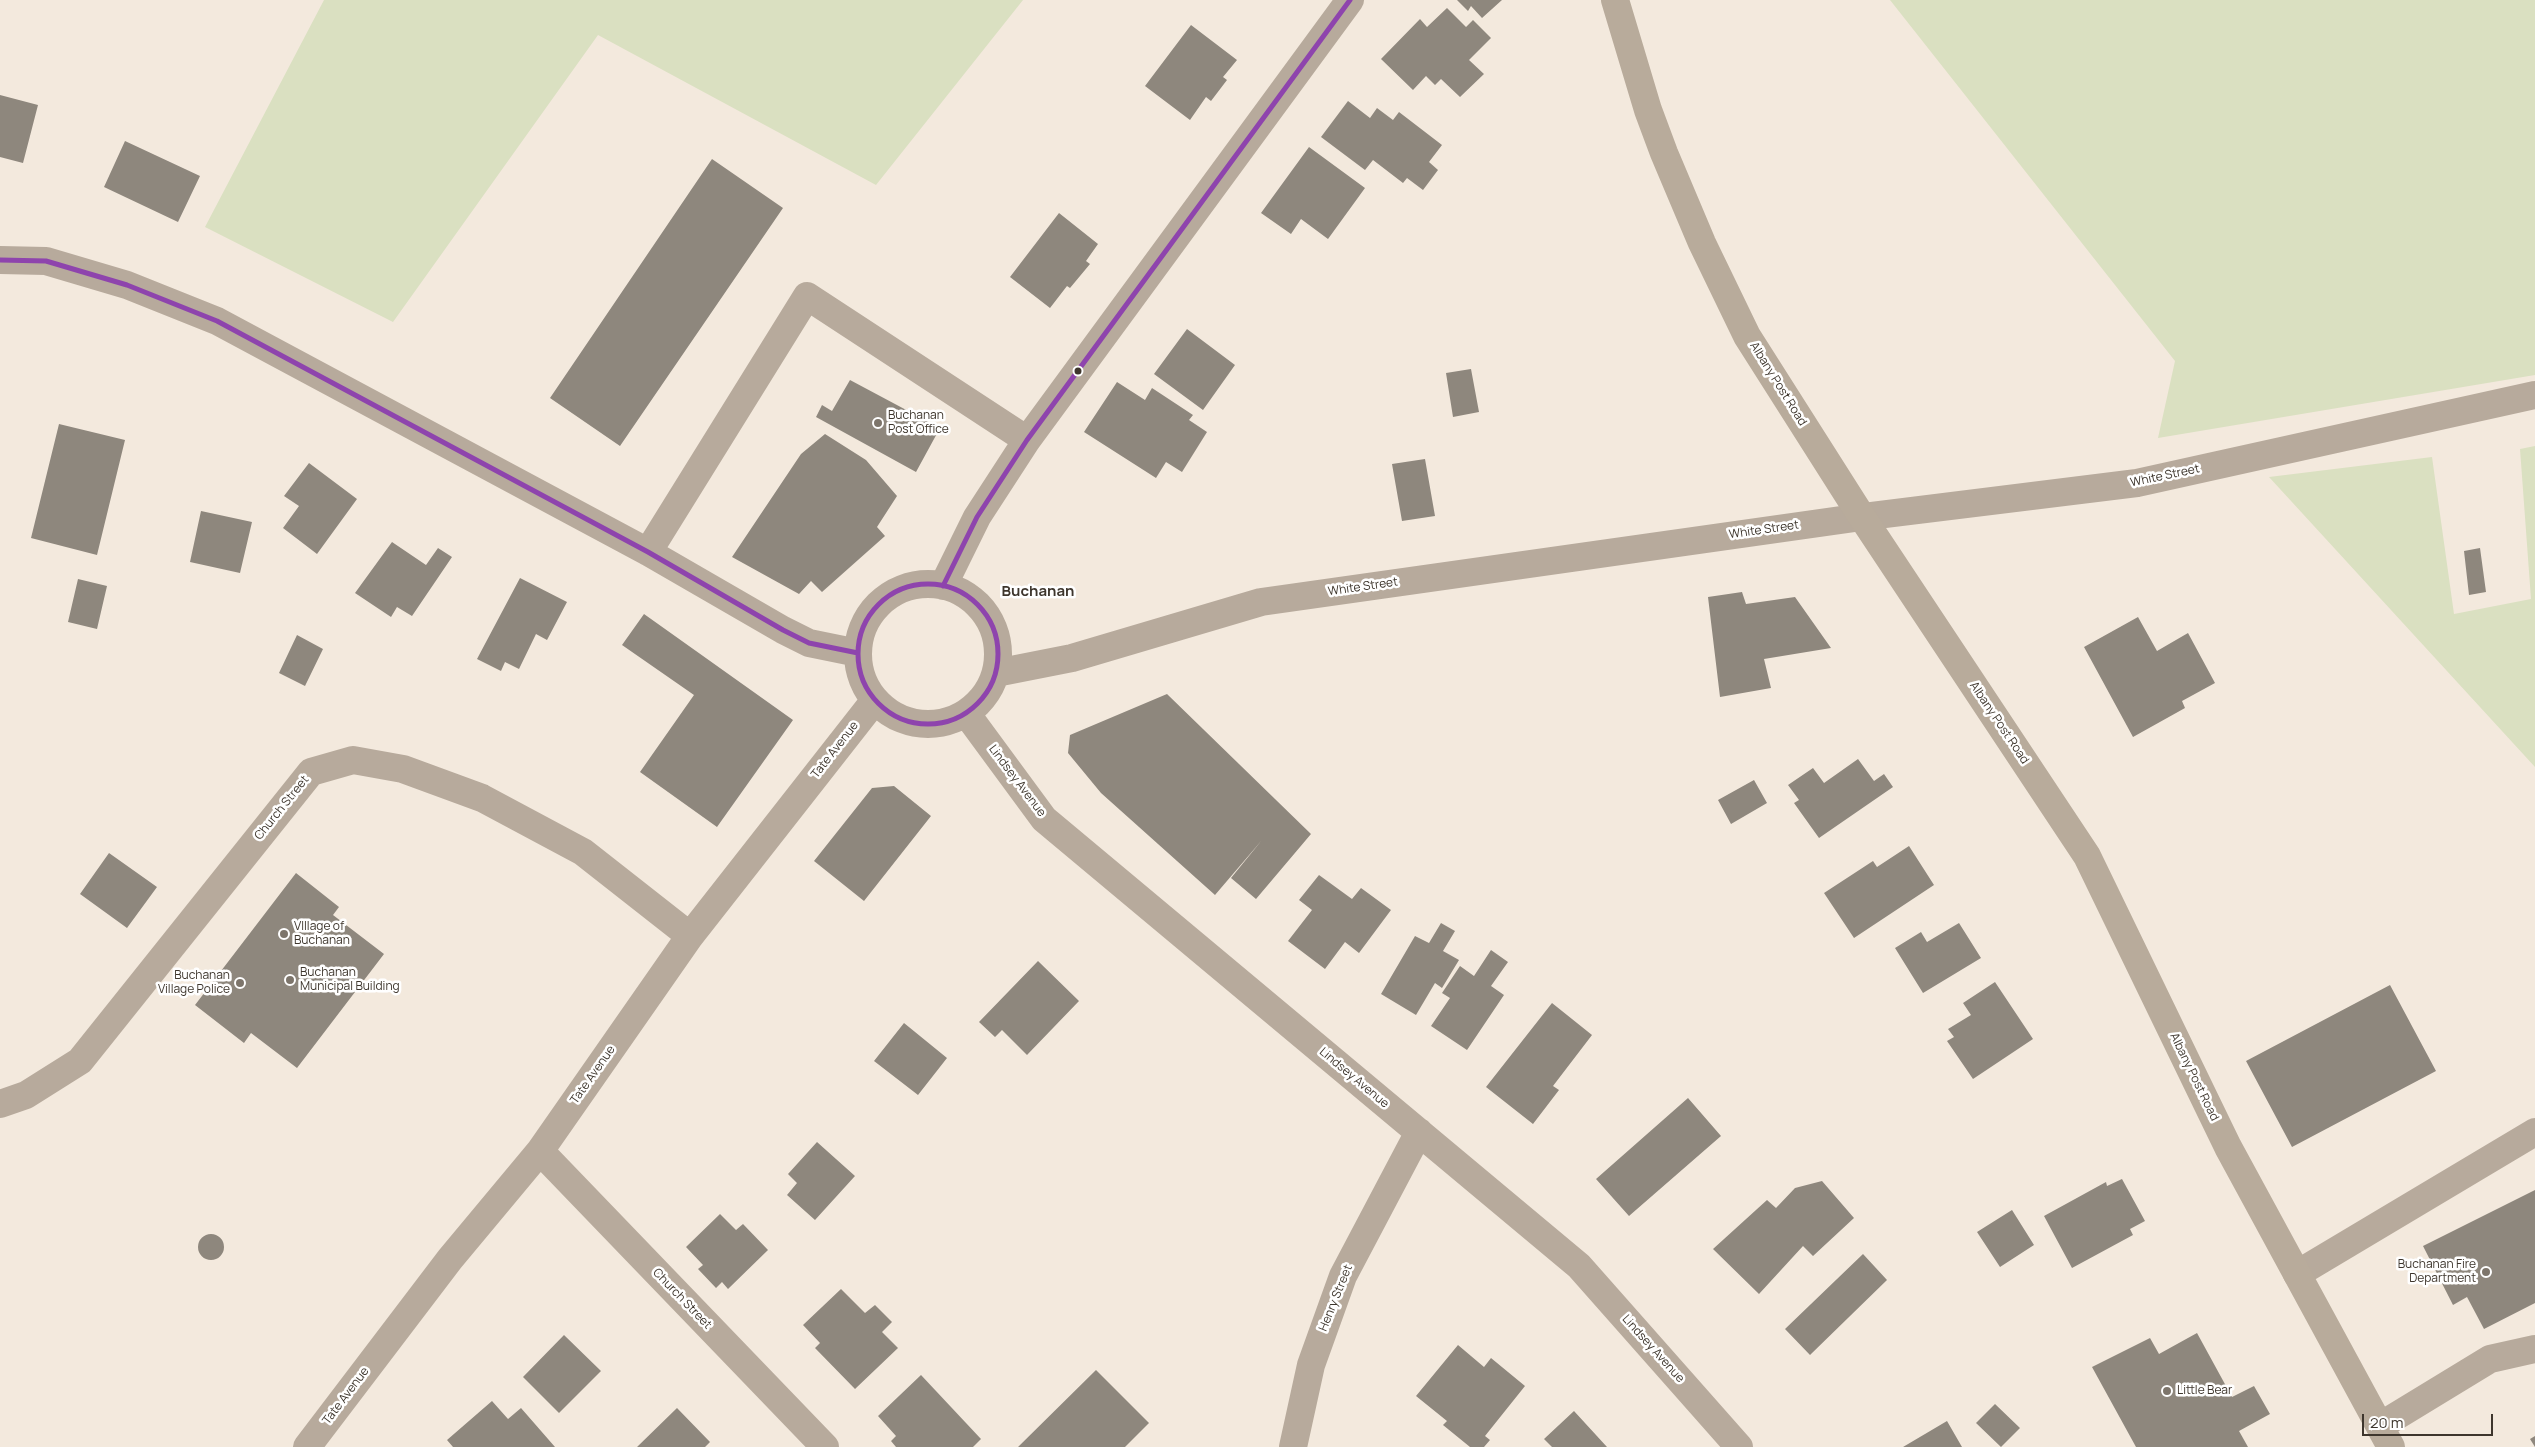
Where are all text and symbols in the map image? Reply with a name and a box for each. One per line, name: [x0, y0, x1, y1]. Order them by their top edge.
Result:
street label: Albany Post Road: [1746, 339, 1810, 429]
unlabelled marker: [1073, 366, 1083, 376]
place label: Buchanan Post Office: [888, 409, 949, 437]
marker: Buchanan Post Office: [872, 417, 884, 429]
street label: White Street: [2129, 462, 2201, 490]
street label: White Street: [1728, 518, 1800, 542]
street label: White Street: [1327, 575, 1399, 599]
district label: Buchanan: [1002, 583, 1074, 601]
street label: Albany Post Road: [1966, 679, 2032, 767]
street label: Tate Avenue: [808, 719, 862, 781]
street label: Lindsey Avenue: [985, 742, 1049, 820]
street label: Church Street: [252, 773, 312, 843]
place label: VIllage of Buchanan: [294, 920, 350, 948]
marker: VIllage of Buchanan: [278, 928, 290, 940]
place label: Buchanan Municipal Building: [300, 966, 400, 994]
place label: Buchanan Village Police: [158, 969, 230, 997]
marker: Buchanan Municipal Building: [284, 974, 296, 986]
marker: Buchanan Village Police: [234, 977, 246, 989]
street label: Albany Post Road: [2166, 1031, 2222, 1123]
street label: Tate Avenue: [568, 1043, 618, 1107]
street label: Lindsey Avenue: [1316, 1045, 1392, 1111]
place label: Buchanan Fire Department: [2398, 1258, 2476, 1286]
street label: Henry Street: [1316, 1263, 1356, 1333]
street label: Church Street: [650, 1266, 714, 1332]
marker: Buchanan Fire Department: [2480, 1266, 2492, 1278]
street label: Lindsey Avenue: [1619, 1312, 1687, 1386]
street label: Tate Avenue: [320, 1364, 372, 1428]
place label: Little Bear: [2177, 1384, 2232, 1398]
marker: Little Bear: [2161, 1385, 2173, 1397]
scale bar: [2365, 1404, 2496, 1436]
text: 20 m: [2370, 1412, 2403, 1433]

